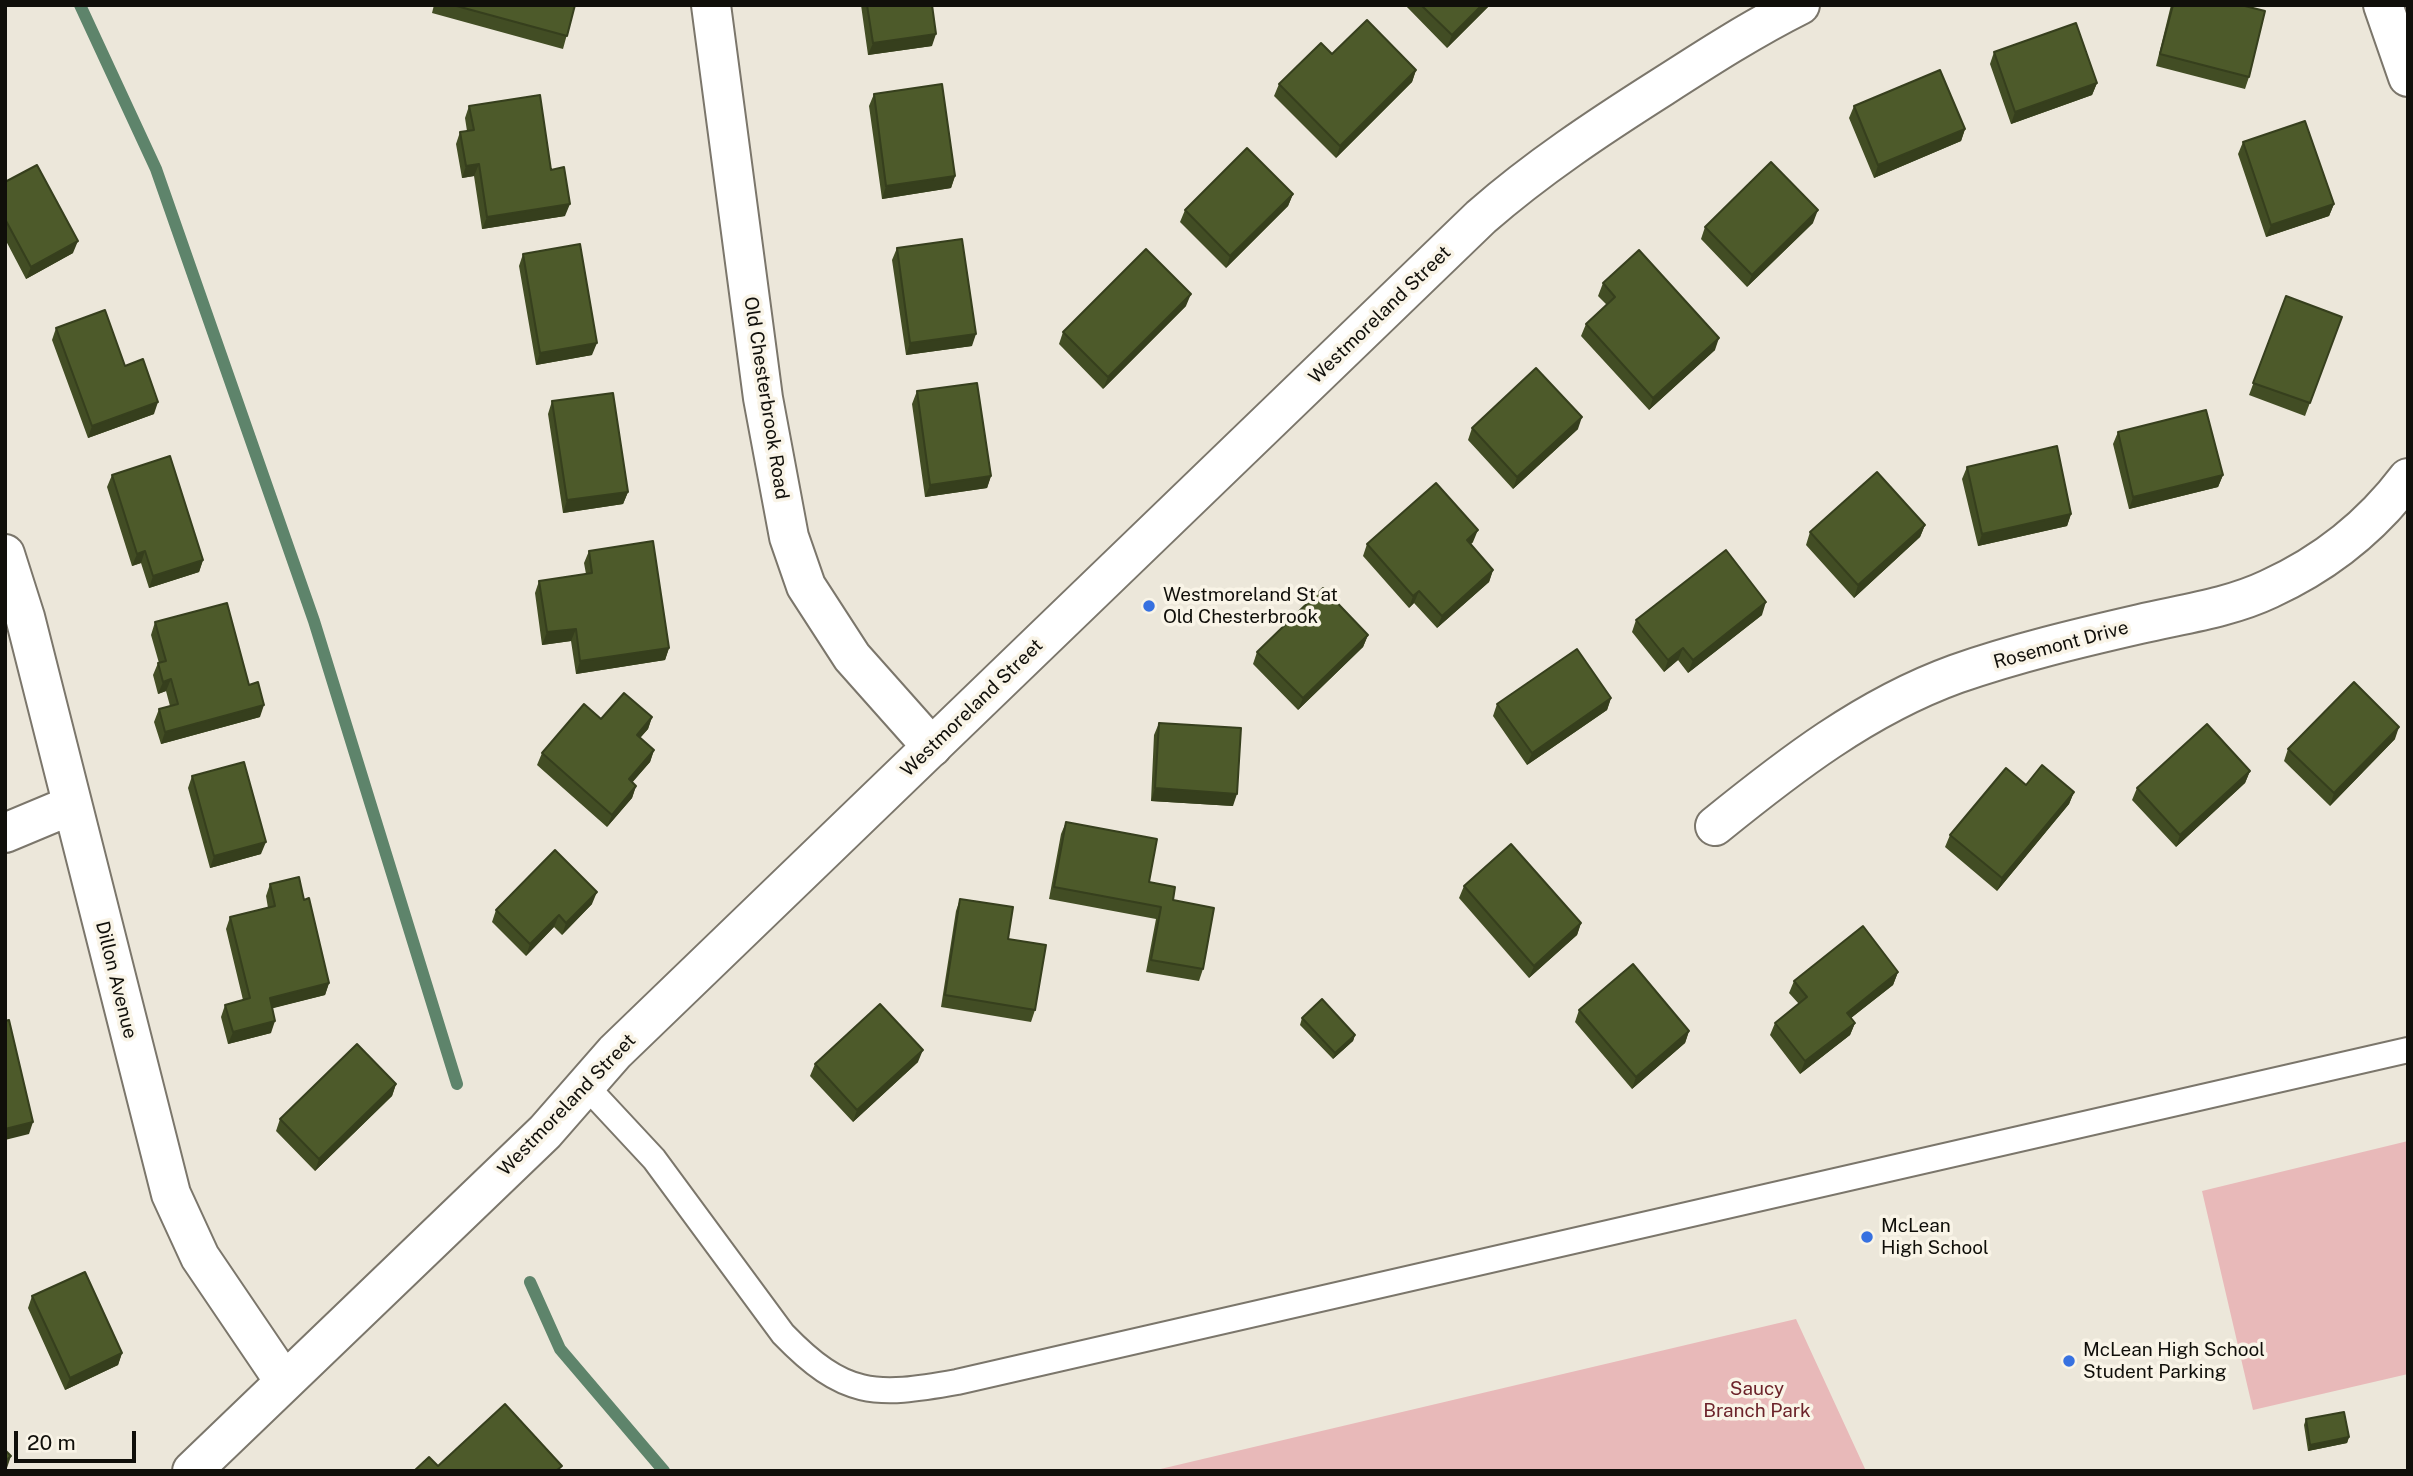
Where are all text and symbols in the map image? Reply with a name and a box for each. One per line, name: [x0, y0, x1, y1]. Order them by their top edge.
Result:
street label: Westmoreland Street: [1304, 241, 1456, 389]
street label: Old Chesterbrook Road: [739, 295, 793, 501]
place label: Westmoreland St at Old Chesterbrook: [1163, 584, 1338, 628]
marker: Westmoreland St at Old Chesterbrook: [1141, 598, 1157, 614]
street label: Rosemont Drive: [1991, 616, 2131, 674]
street label: Westmoreland Street: [896, 634, 1048, 782]
street label: Dillon Avenue: [90, 919, 142, 1041]
street label: Westmoreland Street: [493, 1029, 641, 1181]
place label: McLean High School: [1881, 1215, 1989, 1259]
marker: McLean High School: [1859, 1229, 1875, 1245]
place label: McLean High School Student Parking: [2083, 1339, 2265, 1383]
marker: McLean High School Student Parking: [2061, 1353, 2077, 1369]
park label: Saucy Branch Park: [1703, 1378, 1811, 1422]
scale bar: [18, 1416, 140, 1460]
text: 20 m: [27, 1430, 76, 1455]

